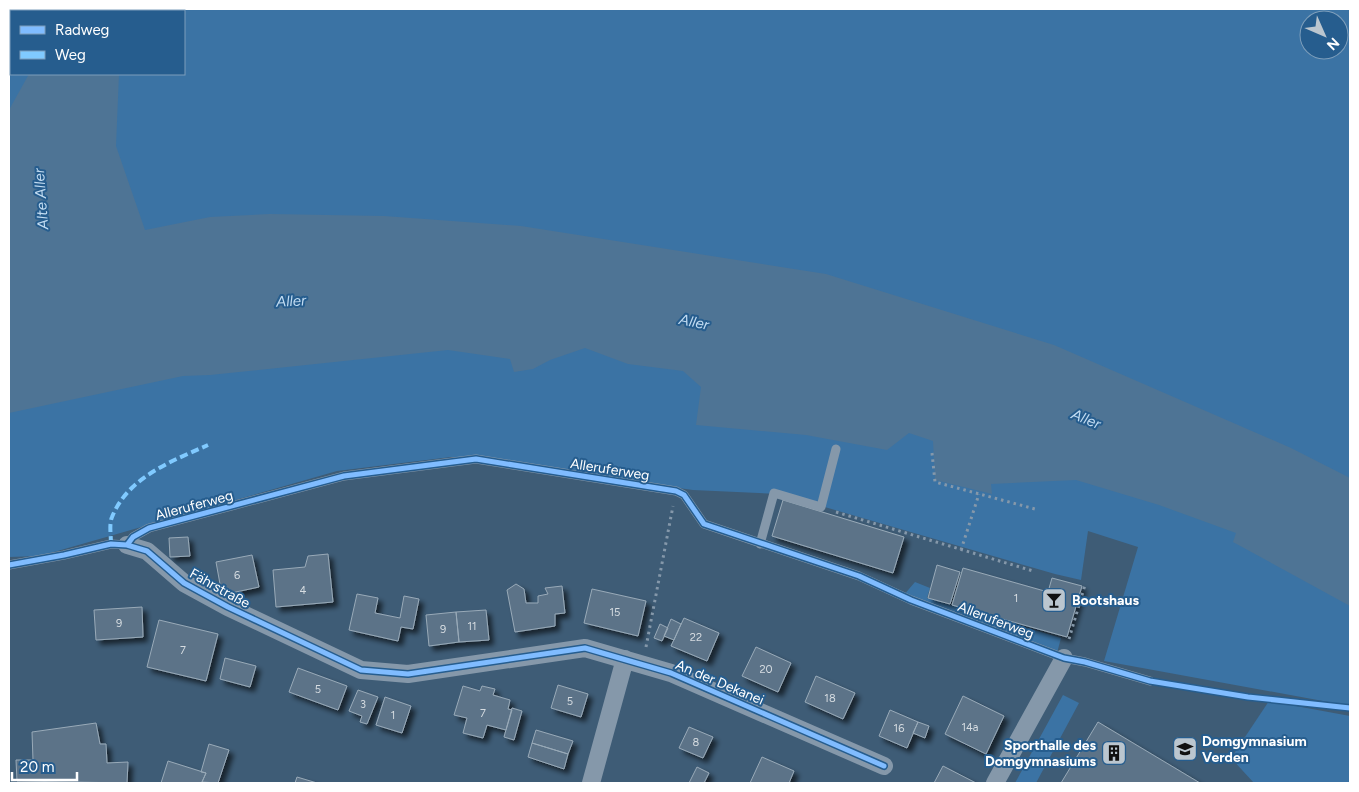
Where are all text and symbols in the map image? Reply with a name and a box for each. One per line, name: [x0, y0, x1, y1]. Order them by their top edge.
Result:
legend: [10, 10, 185, 75]
north arrow: [1299, 10, 1349, 60]
text: Radweg: [55, 21, 109, 39]
text: N: [1323, 34, 1343, 54]
text: Weg: [55, 46, 86, 64]
water label: Alte Aller: [30, 167, 52, 231]
water label: Aller: [274, 291, 307, 311]
water label: Aller: [676, 310, 712, 334]
water label: Aller: [1068, 405, 1104, 433]
street label: Alleruferweg: [569, 455, 651, 484]
street label: Alleruferweg: [153, 487, 235, 524]
street label: Fährstraße: [187, 565, 253, 612]
house number: 6: [234, 569, 240, 582]
house number: 4: [300, 584, 307, 597]
bar icon: Bootshaus: [1041, 587, 1067, 613]
house number: 1: [1014, 592, 1018, 605]
place label: Bootshaus: [1072, 592, 1139, 609]
street label: Alleruferweg: [955, 598, 1036, 643]
house number: 15: [610, 606, 620, 619]
house number: 9: [116, 617, 122, 630]
house number: 11: [467, 620, 477, 633]
house number: 9: [440, 623, 446, 636]
house number: 22: [690, 631, 702, 644]
house number: 7: [180, 644, 186, 657]
street label: An der Dekanei: [673, 656, 767, 709]
house number: 20: [759, 663, 773, 676]
house number: 5: [315, 683, 321, 696]
house number: 18: [824, 692, 836, 705]
house number: 5: [567, 695, 573, 708]
house number: 3: [360, 698, 366, 711]
house number: 7: [480, 707, 486, 720]
house number: 1: [391, 709, 395, 722]
house number: 14a: [962, 721, 978, 734]
house number: 16: [894, 722, 904, 735]
place label: Domgymnasium Verden: [1202, 733, 1307, 766]
house number: 8: [693, 736, 700, 749]
school or university icon: Domgymnasium Verden: [1172, 736, 1198, 762]
place label: Sporthalle des Domgymnasiums: [985, 737, 1096, 770]
building icon: Sporthalle des Domgymnasiums: [1101, 740, 1127, 766]
scale bar: [12, 750, 78, 782]
text: 20 m: [20, 758, 54, 776]

